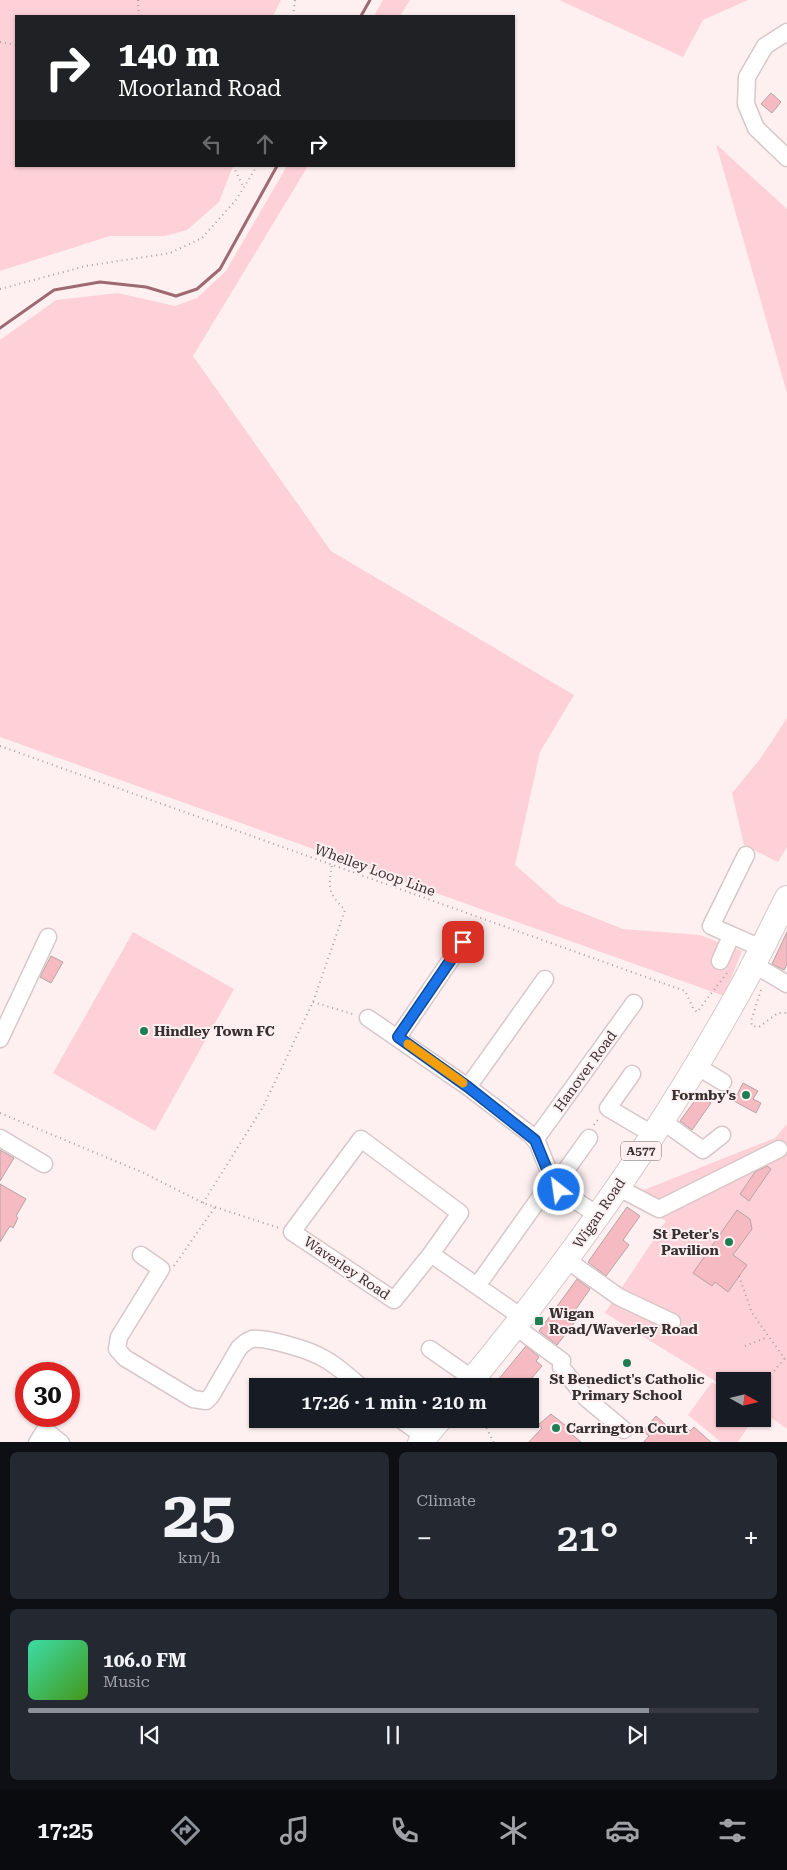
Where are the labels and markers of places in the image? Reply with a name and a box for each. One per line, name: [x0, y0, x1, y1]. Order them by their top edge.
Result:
pin: [442, 921, 484, 963]
place label: Hindley Town FC: [154, 1023, 275, 1039]
marker: Hindley Town FC: [138, 1025, 150, 1037]
place label: Formby's: [671, 1087, 736, 1103]
marker: Formby's: [740, 1089, 752, 1101]
place label: St Peter's Pavilion: [653, 1226, 720, 1258]
marker: St Peter's Pavilion: [723, 1236, 735, 1248]
place label: Wigan Road/Waverley Road: [549, 1305, 699, 1337]
marker: Wigan Road/Waverley Road: [533, 1315, 545, 1327]
marker: St Benedict's Catholic Primary School: [621, 1357, 633, 1369]
place label: St Benedict's Catholic Primary School: [550, 1371, 704, 1403]
place label: Carrington Court: [566, 1420, 688, 1436]
marker: Carrington Court: [550, 1422, 562, 1434]

